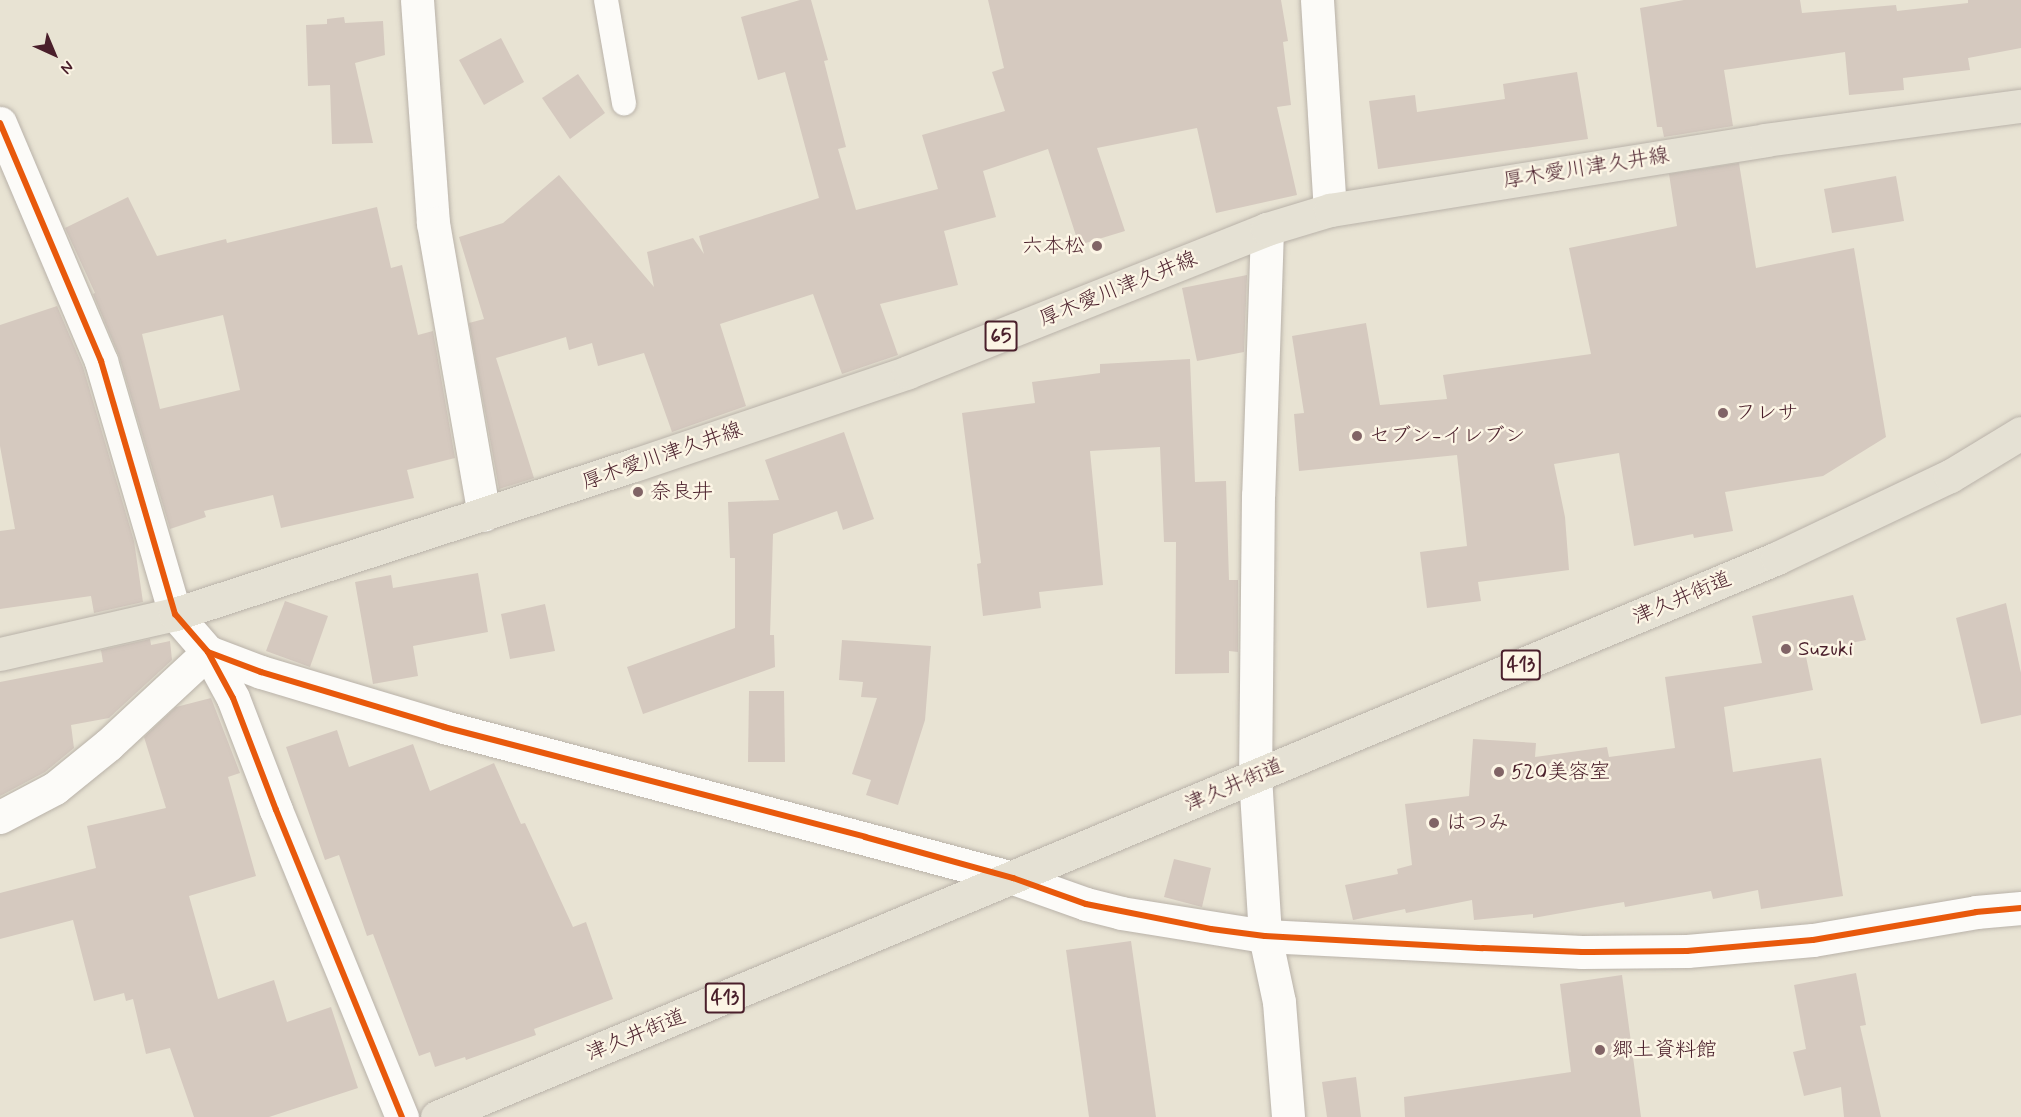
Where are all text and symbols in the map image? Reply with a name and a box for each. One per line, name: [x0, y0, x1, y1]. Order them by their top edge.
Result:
north arrow: [24, 24, 84, 84]
text: N: [56, 56, 78, 79]
street label: 厚木愛川津久井線: [1501, 142, 1671, 194]
place label: 六本松: [1022, 233, 1085, 259]
marker: 六本松: [1090, 239, 1104, 253]
street label: 厚木愛川津久井線: [1035, 246, 1201, 332]
road number: 65: [984, 319, 1018, 353]
place label: フレサ: [1735, 400, 1798, 426]
marker: フレサ: [1716, 406, 1730, 420]
street label: 厚木愛川津久井線: [578, 417, 746, 495]
place label: セブン-イレブン: [1369, 423, 1525, 449]
marker: セブン-イレブン: [1350, 429, 1364, 443]
place label: 奈良井: [650, 479, 713, 505]
marker: 奈良井: [631, 485, 645, 499]
street label: 津久井街道: [1629, 566, 1735, 630]
place label: Suzuki: [1798, 636, 1853, 662]
marker: Suzuki: [1779, 642, 1793, 656]
road number: 413: [1500, 648, 1542, 682]
street label: 津久井街道: [1181, 753, 1287, 817]
place label: 520美容室: [1511, 759, 1610, 785]
marker: 520美容室: [1492, 765, 1506, 779]
place label: はつみ: [1446, 810, 1509, 836]
marker: はつみ: [1427, 816, 1441, 830]
road number: 413: [704, 981, 746, 1015]
street label: 津久井街道: [583, 1004, 689, 1066]
place label: 郷土資料館: [1612, 1037, 1717, 1063]
marker: 郷土資料館: [1593, 1043, 1607, 1057]

